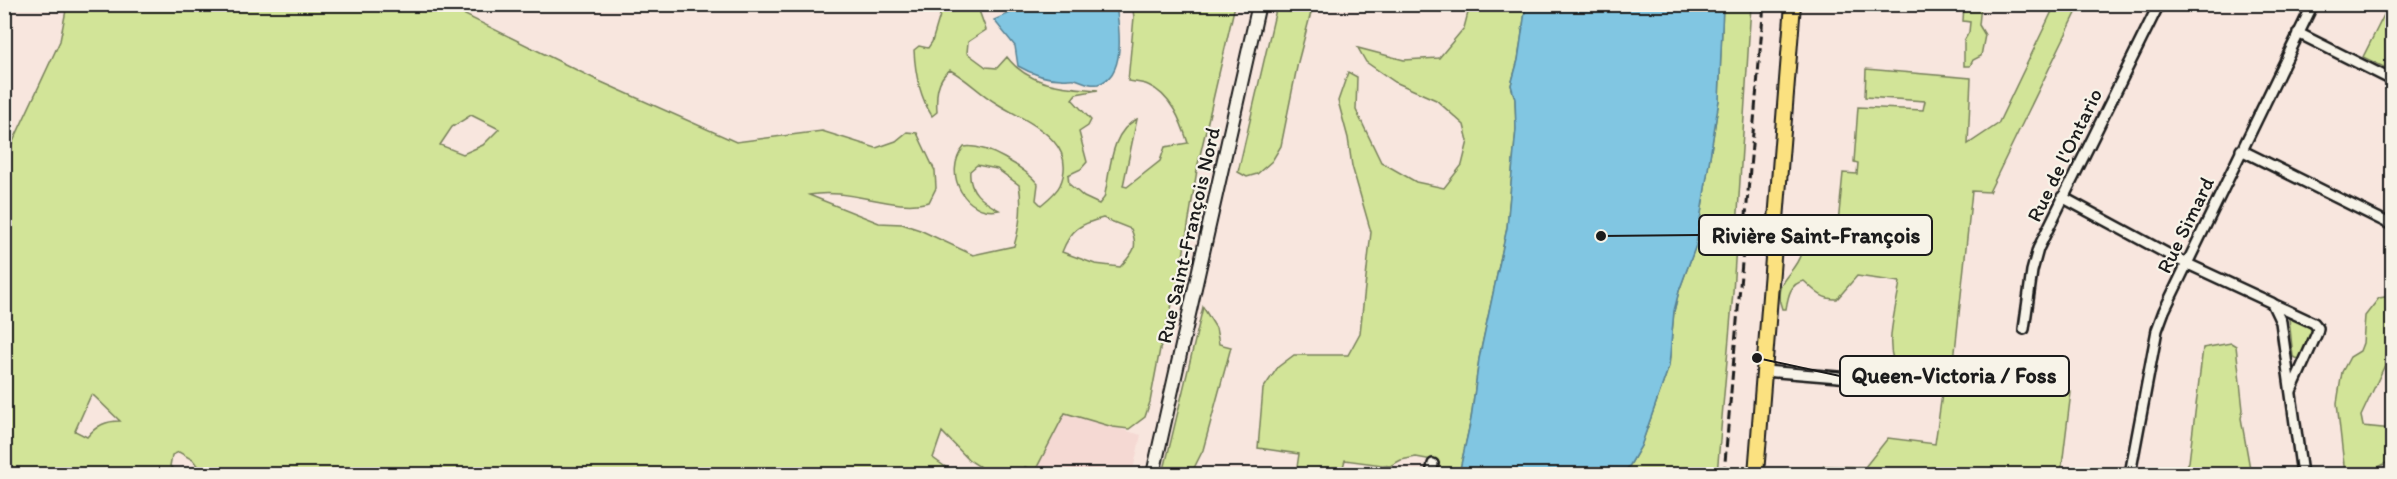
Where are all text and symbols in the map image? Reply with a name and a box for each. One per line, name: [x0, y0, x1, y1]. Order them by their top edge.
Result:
street label: Rue de l'Ontario: [2021, 84, 2107, 226]
street label: Rue Saint-François Nord: [1151, 124, 1225, 346]
street label: Rue Simard: [2151, 172, 2219, 277]
callout: Rivière Saint-François: [1699, 215, 1932, 255]
text: Rivière Saint-François: [1712, 222, 1921, 249]
callout: Queen-Victoria / Foss: [1840, 356, 2069, 396]
text: Queen-Victoria / Foss: [1852, 362, 2057, 389]

